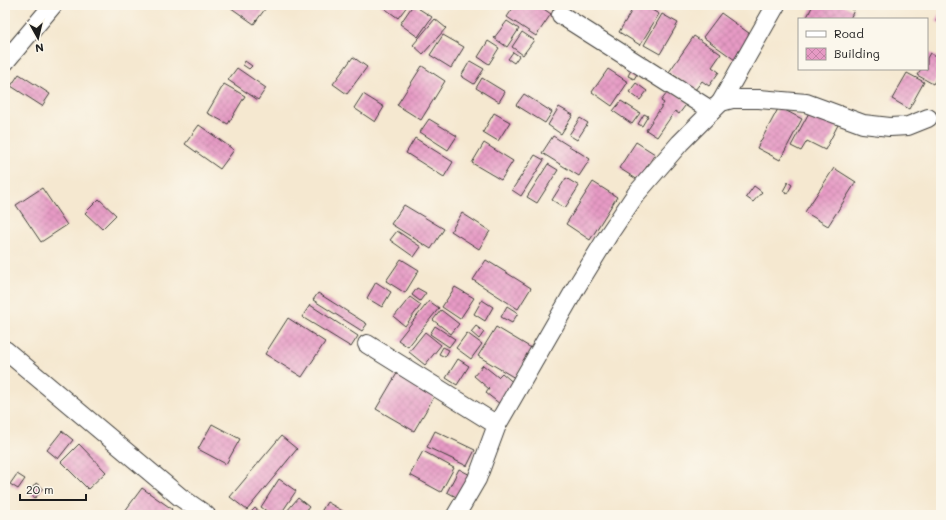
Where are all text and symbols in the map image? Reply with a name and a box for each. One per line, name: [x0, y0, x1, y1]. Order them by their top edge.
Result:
north arrow: [18, 18, 58, 58]
legend: [798, 18, 928, 70]
text: Road: [834, 25, 864, 41]
text: N: [34, 40, 45, 56]
text: Building: [834, 45, 880, 61]
scale bar: [20, 476, 86, 502]
text: 20 m: [26, 481, 54, 497]

